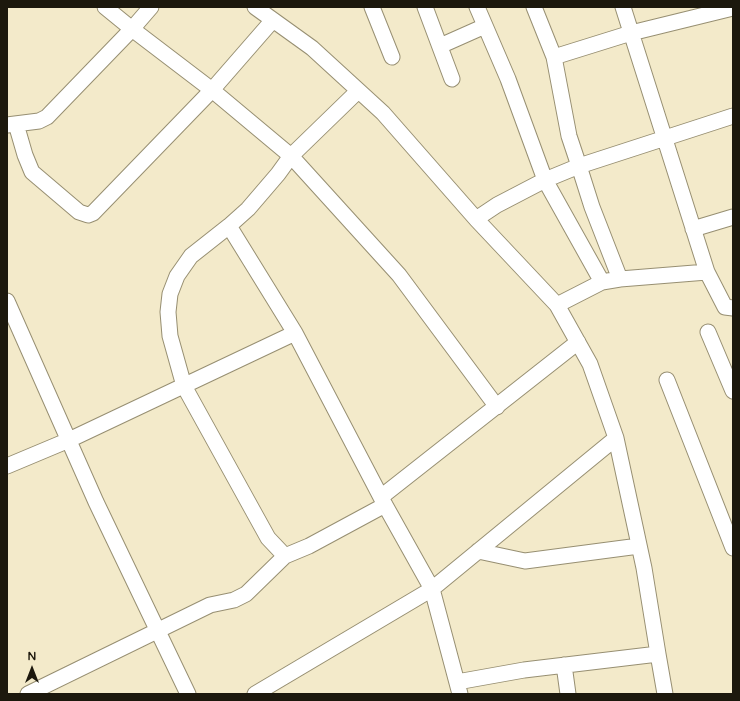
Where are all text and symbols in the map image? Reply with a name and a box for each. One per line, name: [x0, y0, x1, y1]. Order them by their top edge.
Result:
north arrow: [12, 649, 52, 689]
text: N: [28, 650, 36, 663]

